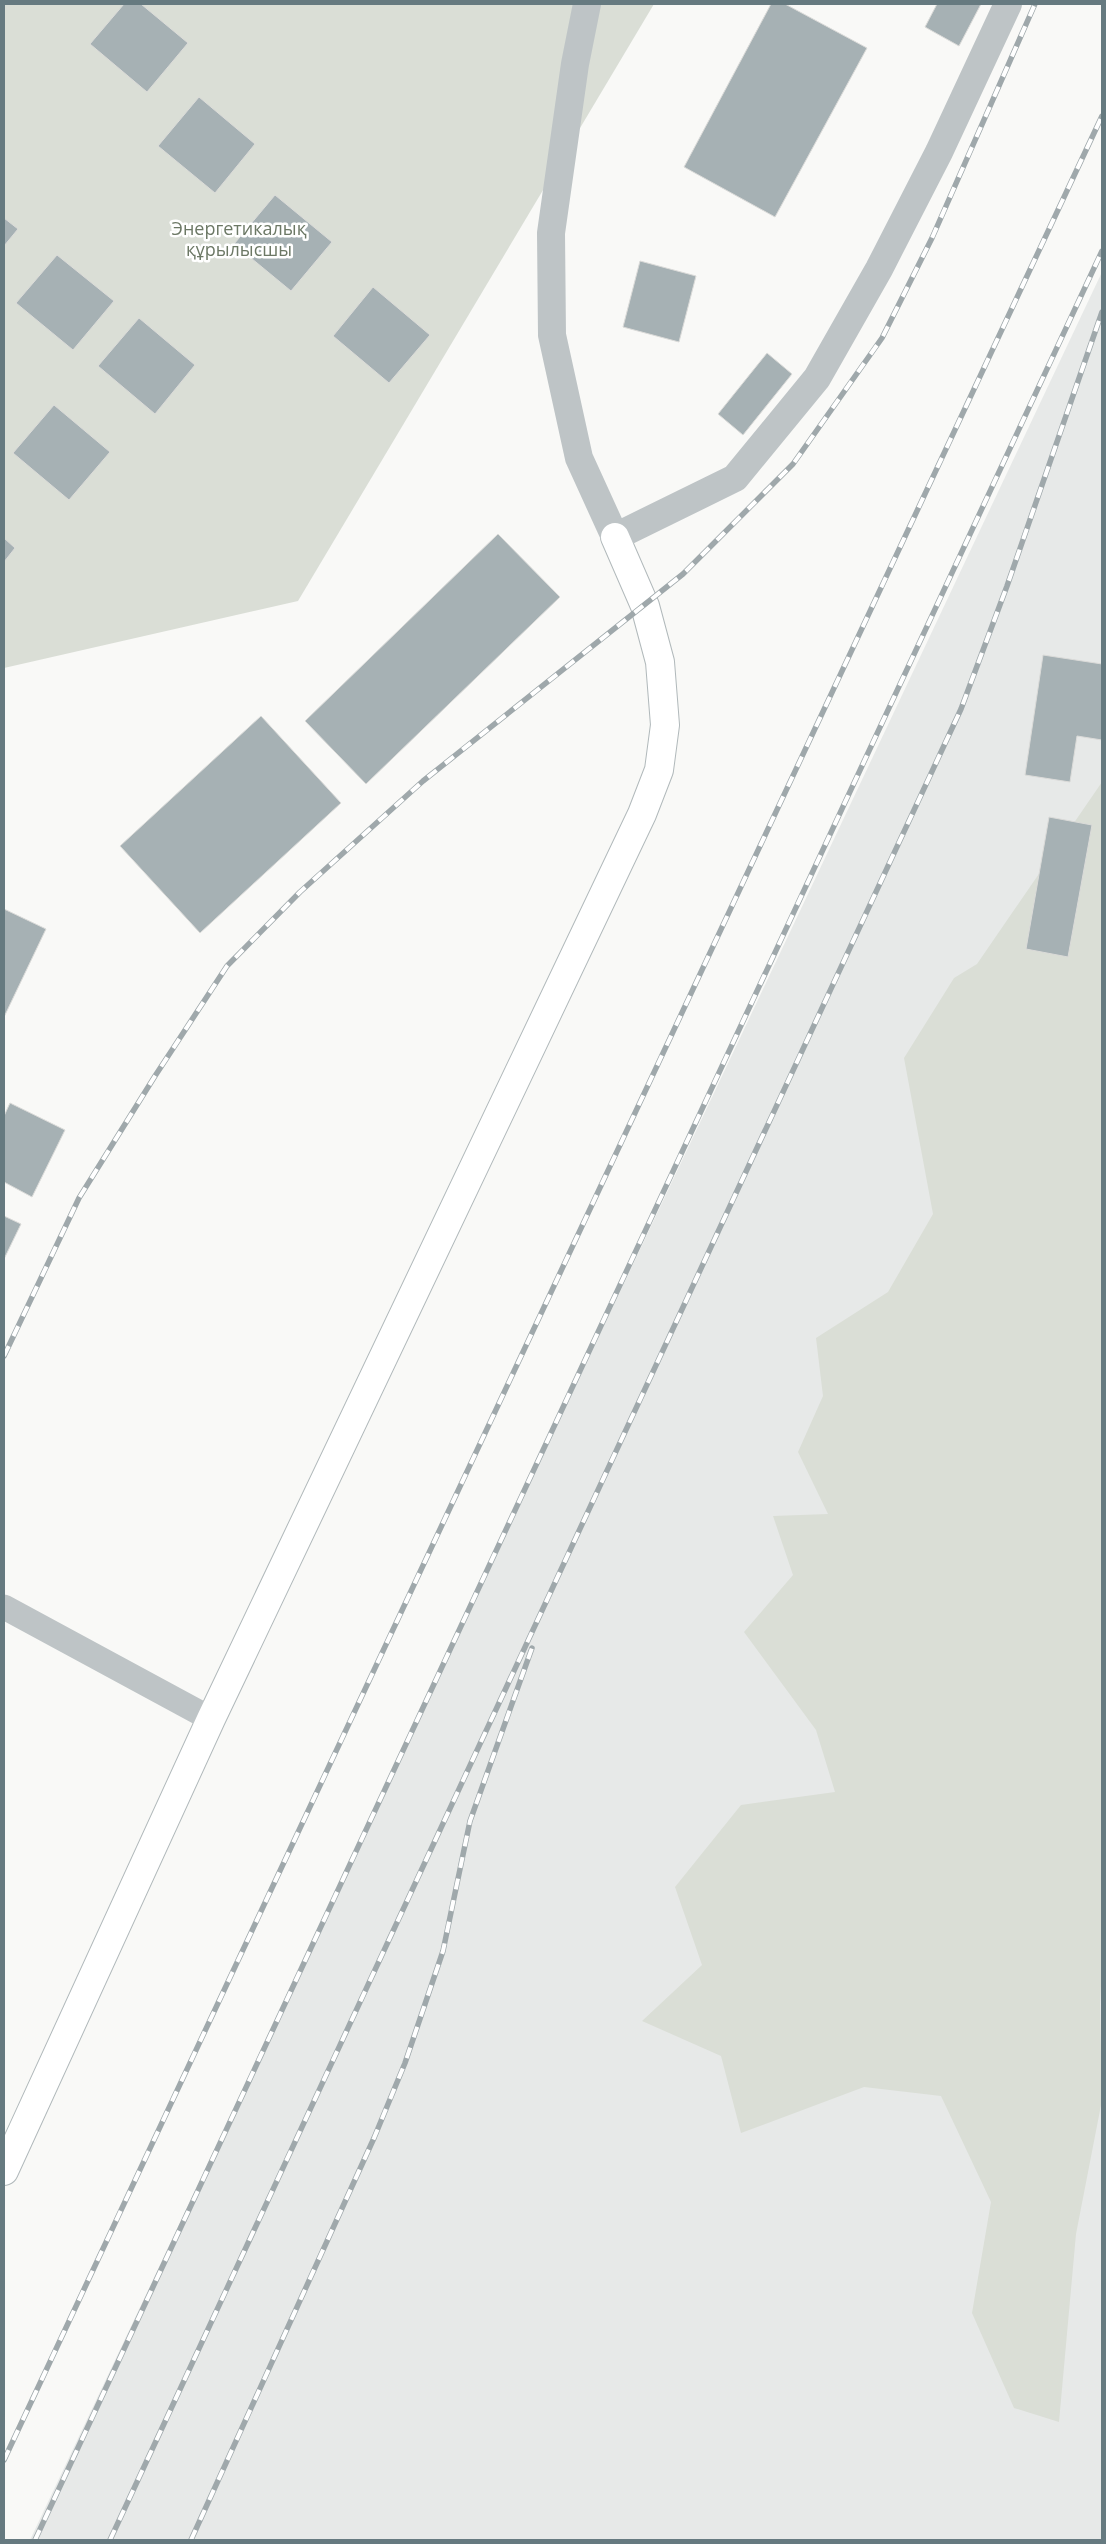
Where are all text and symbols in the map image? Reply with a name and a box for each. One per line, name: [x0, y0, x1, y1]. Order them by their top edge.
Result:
park label: Энергетикалық құрылысшы: [172, 216, 307, 261]

